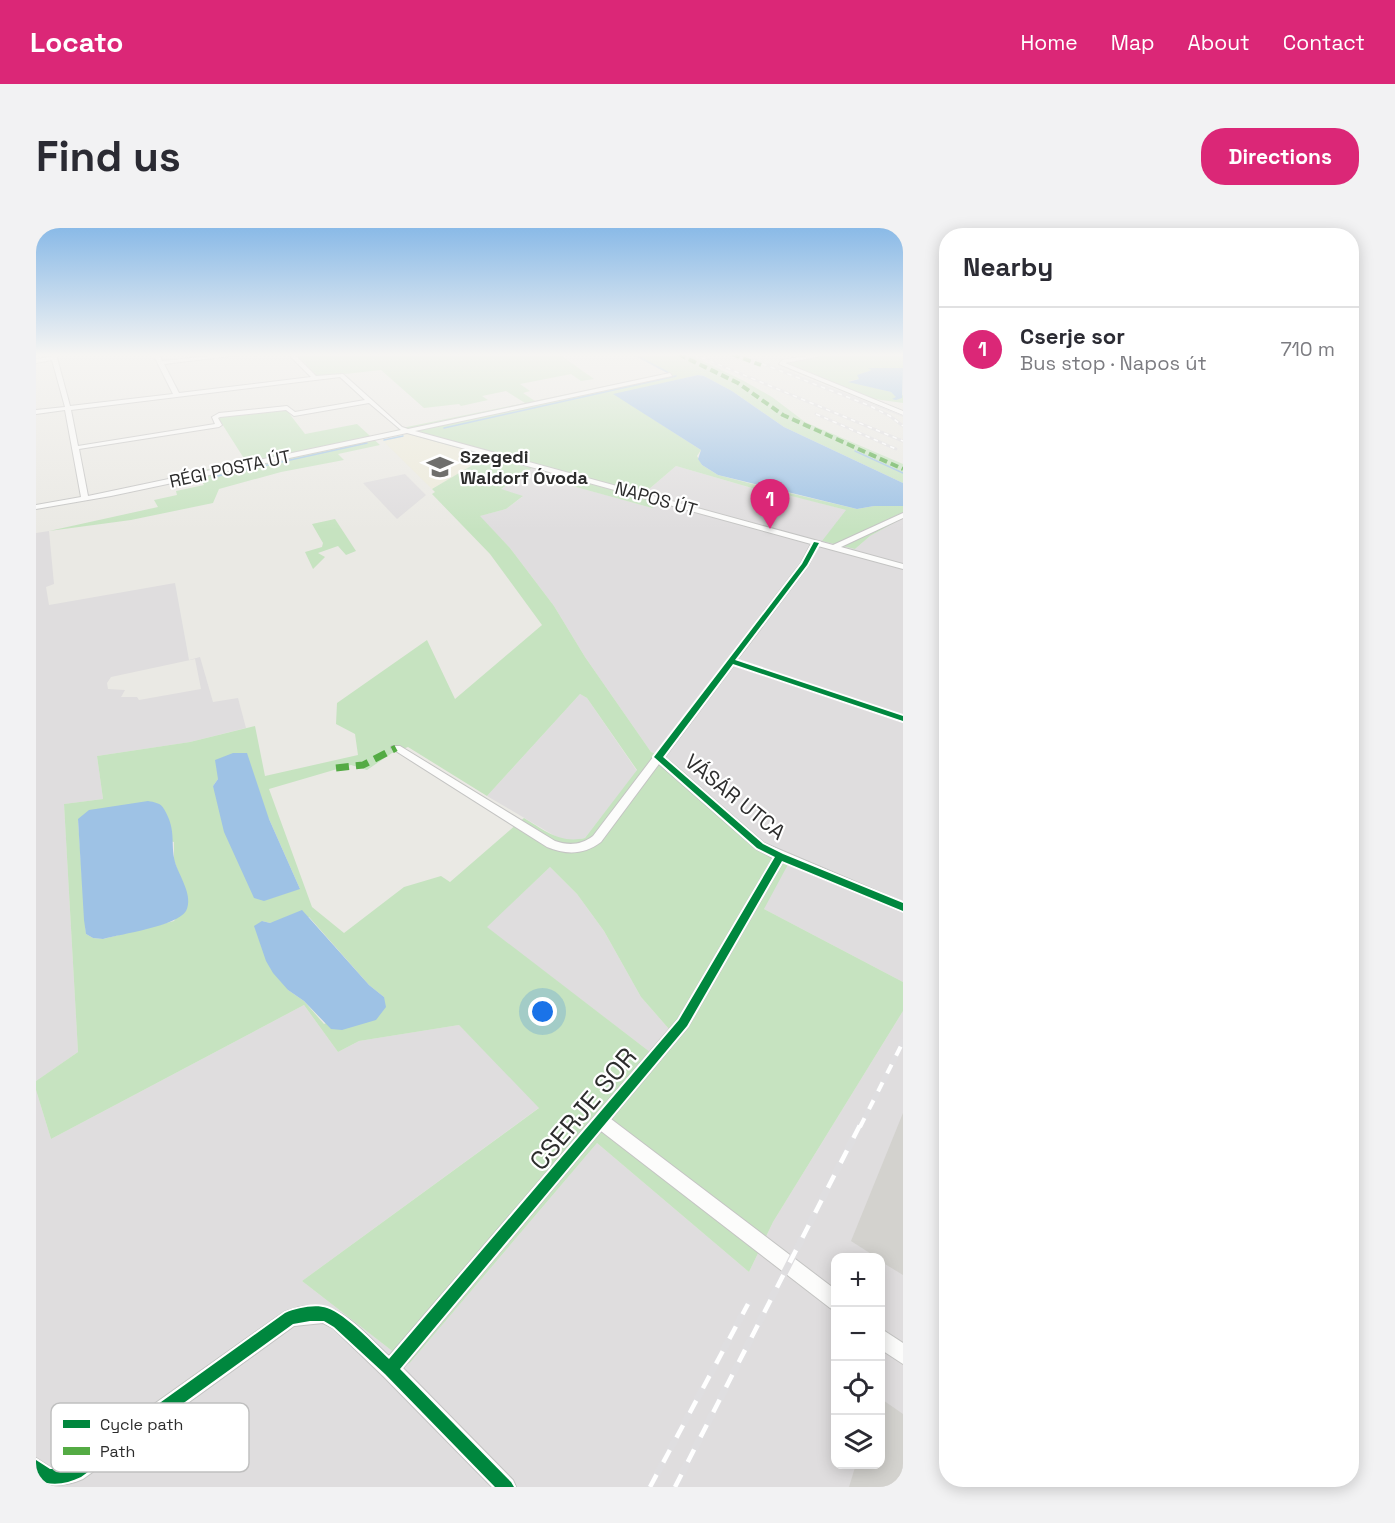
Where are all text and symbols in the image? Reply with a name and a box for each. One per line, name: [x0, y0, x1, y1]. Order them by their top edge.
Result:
text: Locato: [30, 24, 123, 60]
text: Home: [1020, 29, 1078, 56]
text: Map: [1111, 29, 1155, 56]
text: About: [1188, 29, 1250, 56]
text: Contact: [1283, 29, 1365, 56]
button: Directions: [1201, 128, 1359, 185]
text: Find us: [36, 130, 181, 183]
text: Nearby: [963, 250, 1053, 284]
text: Cserje sor: [1020, 322, 1125, 350]
text: 1: [978, 336, 987, 362]
text: 710 m: [1280, 336, 1335, 362]
text: Bus stop · Napos út: [1020, 350, 1207, 376]
street label: RÉGI POSTA ÚT: [167, 444, 293, 493]
place label: Szegedi Waldorf Óvoda: [460, 445, 589, 489]
school or university icon: Szegedi Waldorf Óvoda: [425, 452, 455, 482]
street label: NAPOS ÚT: [612, 476, 700, 521]
pin: 1: [750, 480, 790, 529]
street label: VÁSÁR UTCA: [679, 748, 791, 846]
your location: [528, 997, 557, 1026]
street label: CSERJE SOR: [522, 1041, 644, 1177]
map controls: [831, 1253, 885, 1469]
button: +: [831, 1253, 885, 1307]
button: −: [831, 1307, 885, 1361]
button: locate: [831, 1361, 885, 1415]
legend: [51, 1403, 249, 1472]
text: Cycle path: [100, 1414, 183, 1435]
button: layers: [831, 1415, 885, 1469]
text: Path: [100, 1441, 135, 1462]

